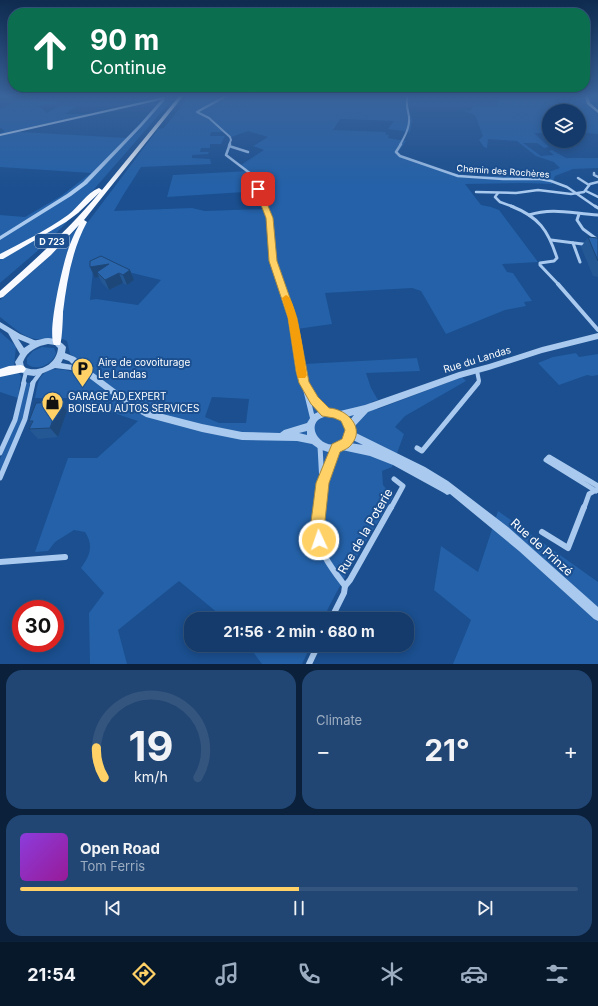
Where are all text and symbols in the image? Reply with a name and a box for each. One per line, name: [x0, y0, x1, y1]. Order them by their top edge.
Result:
text: 90 m: [90, 23, 159, 57]
icon: ahead: [24, 24, 76, 76]
text: Continue: [90, 57, 167, 78]
map controls: [542, 104, 586, 148]
button: layers: [542, 104, 586, 148]
street label: Chemin des Rochères: [456, 162, 550, 180]
pin: [241, 172, 275, 206]
icon: arrive: [247, 178, 269, 200]
road number: D 723: [35, 234, 69, 248]
street label: Rue du Landas: [442, 343, 512, 375]
parking icon: Aire de covoiturage Le Landas: [70, 355, 96, 388]
place label: Aire de covoiturage Le Landas: [98, 356, 190, 380]
shop icon: GARAGE AD EXPERT BOISEAU AUTOS SERVICES: [39, 389, 65, 422]
place label: GARAGE AD EXPERT BOISEAU AUTOS SERVICES: [68, 390, 199, 414]
street label: Rue de la Poterie: [334, 486, 396, 576]
street label: Rue de Prinzé: [508, 515, 576, 579]
position arrow: [298, 519, 340, 561]
speed limit sign: 30: [12, 600, 64, 652]
text: 21:56 · 2 min · 680 m: [223, 622, 375, 641]
text: Climate: [316, 712, 362, 728]
text: 19: [129, 720, 173, 770]
text: 21°: [424, 732, 470, 768]
text: −: [316, 738, 331, 764]
text: +: [563, 738, 578, 764]
text: km/h: [134, 767, 168, 784]
text: Open Road: [80, 839, 160, 858]
text: Tom Ferris: [80, 858, 145, 874]
icon: previous: [102, 897, 124, 919]
icon: pause: [288, 897, 310, 919]
icon: next: [474, 897, 496, 919]
icon: directions: [130, 960, 158, 988]
icon: music: [213, 960, 241, 988]
icon: phone: [295, 960, 323, 988]
icon: climate: [378, 960, 406, 988]
icon: car: [460, 960, 488, 988]
icon: filters: [543, 960, 571, 988]
text: 21:54: [27, 964, 76, 985]

